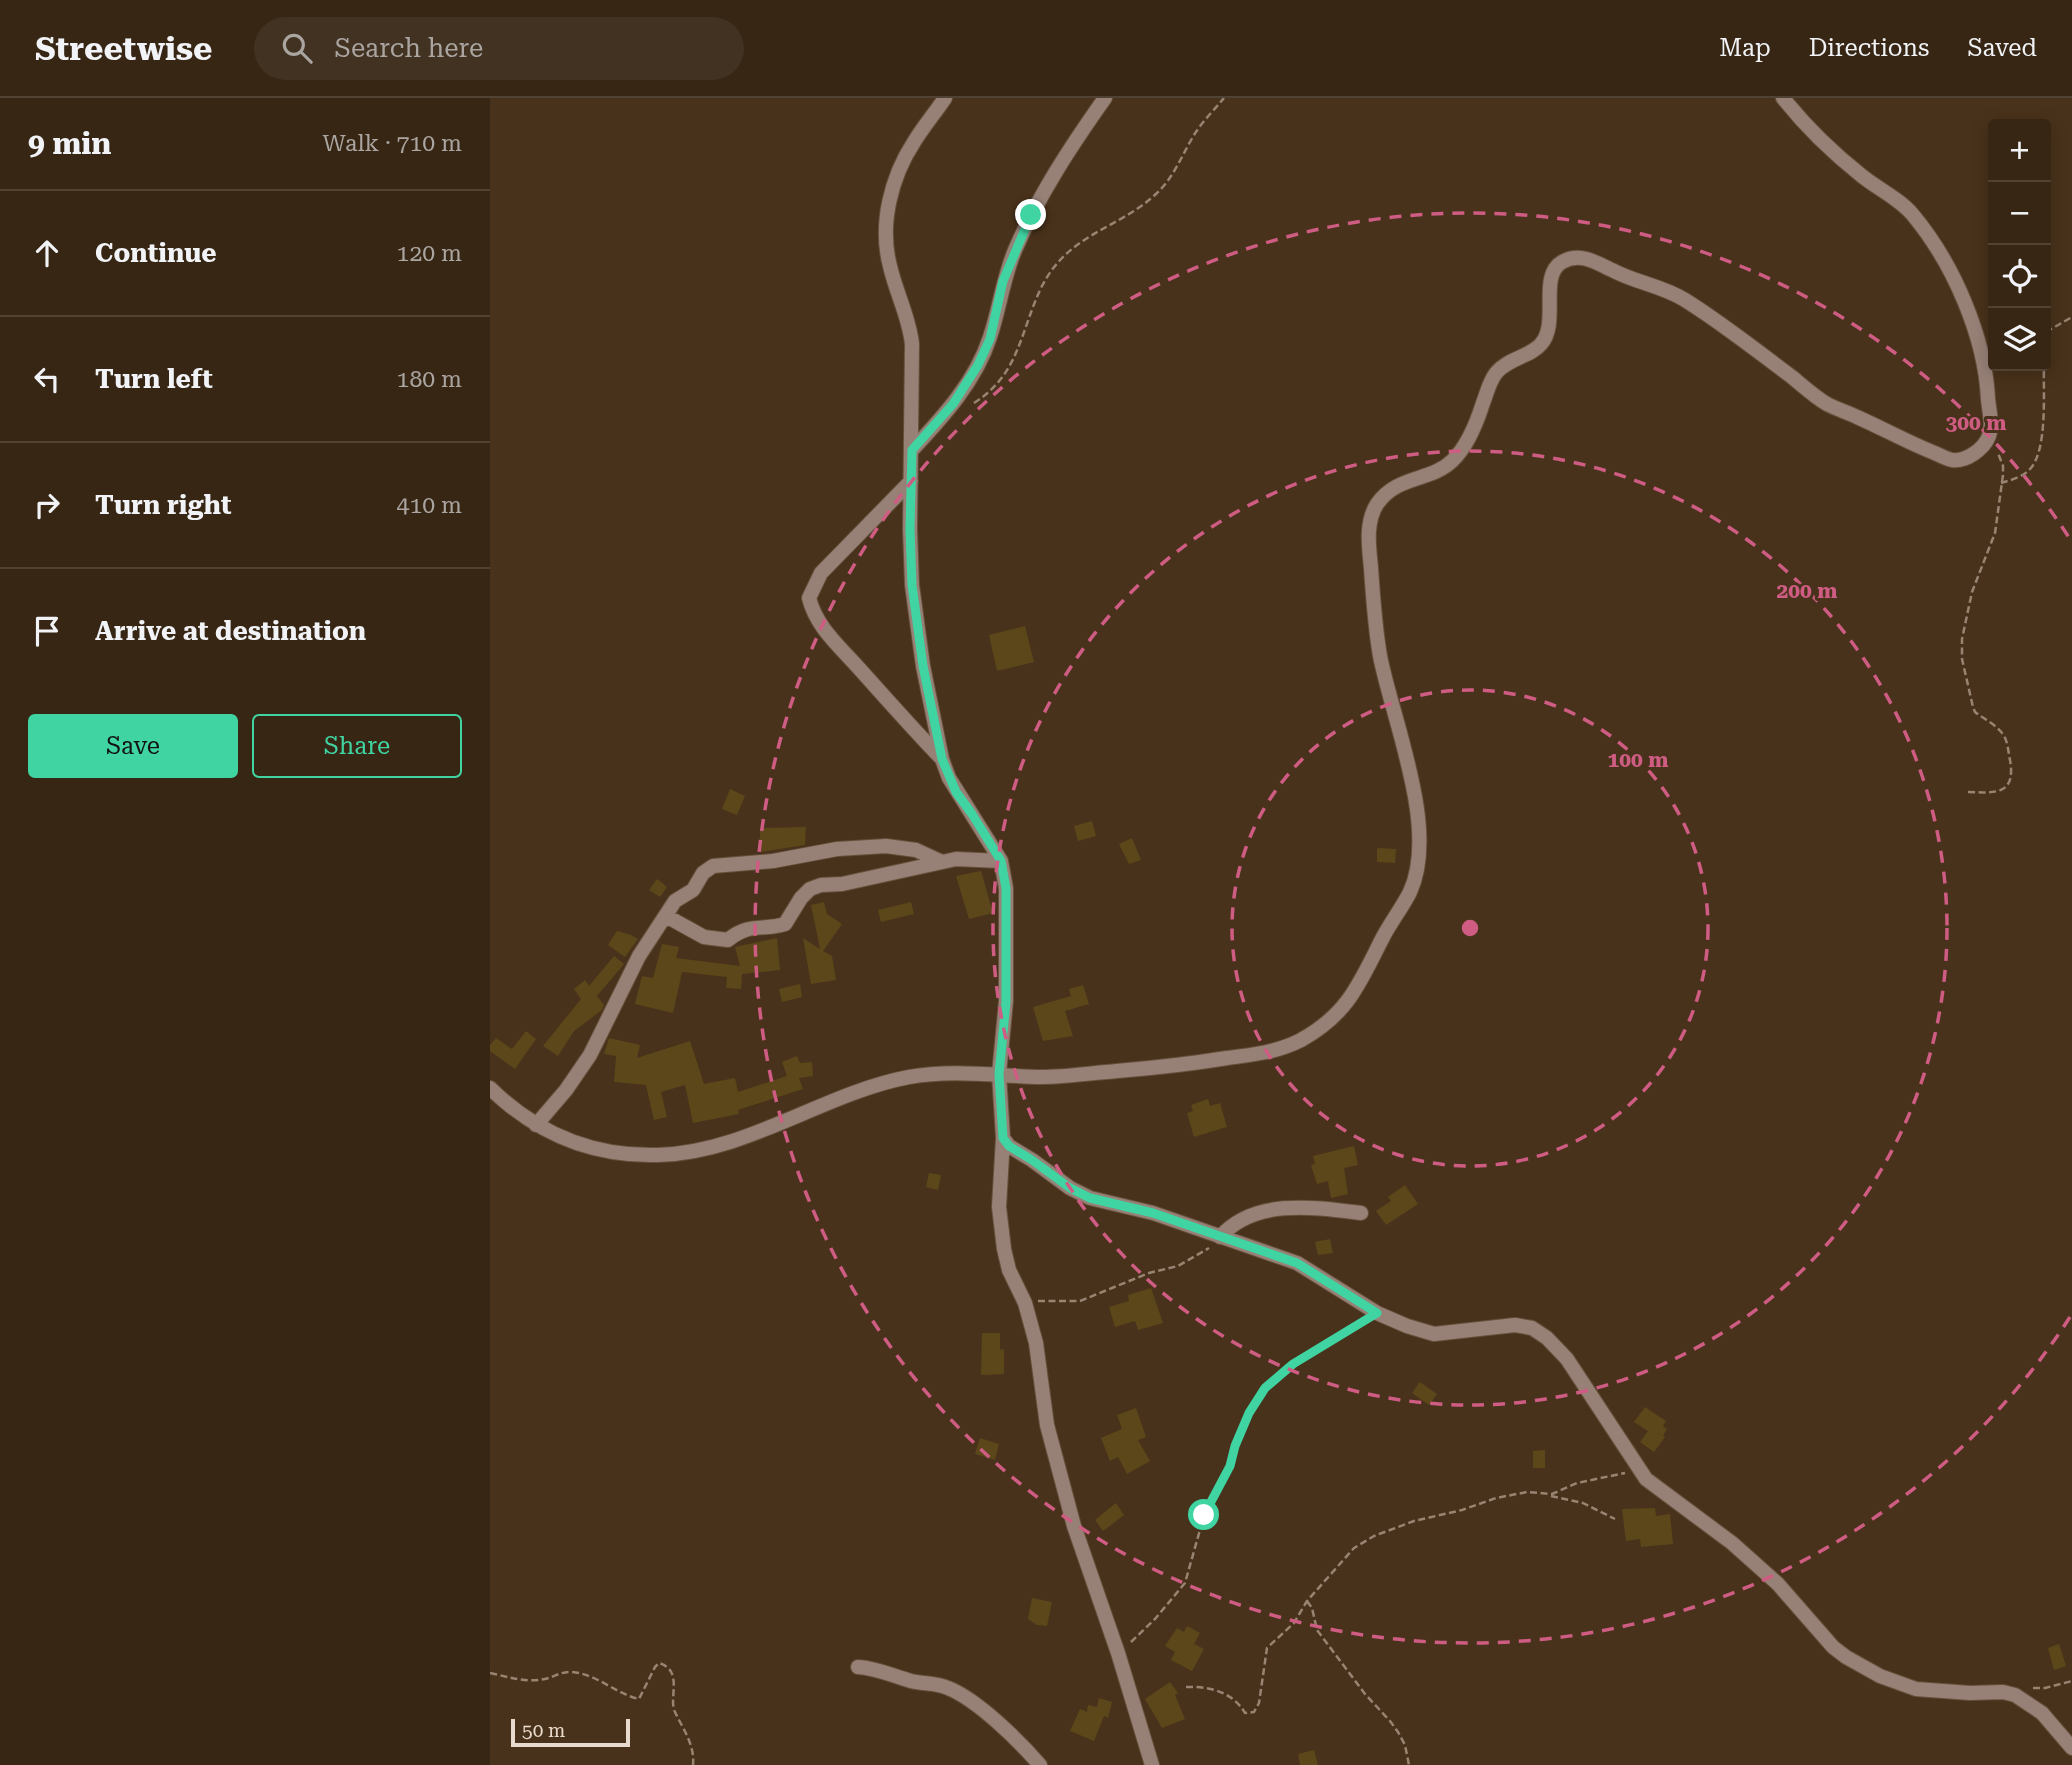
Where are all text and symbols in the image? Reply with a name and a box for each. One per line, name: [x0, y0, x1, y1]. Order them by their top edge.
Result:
search box: [254, 17, 744, 80]
text: Streetwise: [35, 29, 212, 68]
icon: search: [278, 29, 316, 67]
text: Search here: [334, 33, 483, 63]
text: Map: [1719, 34, 1771, 62]
text: Directions: [1809, 34, 1929, 62]
text: Saved: [1967, 34, 2037, 62]
map controls: [1988, 119, 2051, 371]
button: +: [1988, 119, 2051, 182]
text: 9 min: [28, 126, 111, 161]
text: Walk · 710 m: [323, 130, 462, 157]
button: −: [1988, 182, 2051, 245]
route end: [1015, 199, 1046, 230]
icon: ahead: [28, 234, 66, 272]
text: Continue: [95, 238, 217, 268]
text: 120 m: [397, 240, 462, 267]
button: locate: [1988, 245, 2051, 308]
button: layers: [1988, 308, 2051, 371]
icon: left: [28, 360, 66, 398]
text: Turn left: [95, 364, 213, 394]
text: 180 m: [397, 366, 462, 393]
text: 300 m: [1946, 411, 2006, 435]
icon: right: [28, 486, 66, 524]
text: Turn right: [95, 490, 231, 520]
text: 410 m: [397, 492, 462, 519]
text: 200 m: [1777, 579, 1837, 603]
icon: arrive: [28, 612, 66, 650]
text: Arrive at destination: [95, 616, 366, 646]
button: Save: [28, 714, 238, 778]
button: Share: [252, 714, 462, 778]
text: 100 m: [1608, 748, 1668, 772]
centre of rings: [1458, 916, 1482, 940]
route start: [1188, 1499, 1219, 1530]
scale bar: [511, 1716, 630, 1748]
text: 50 m: [522, 1719, 565, 1742]

